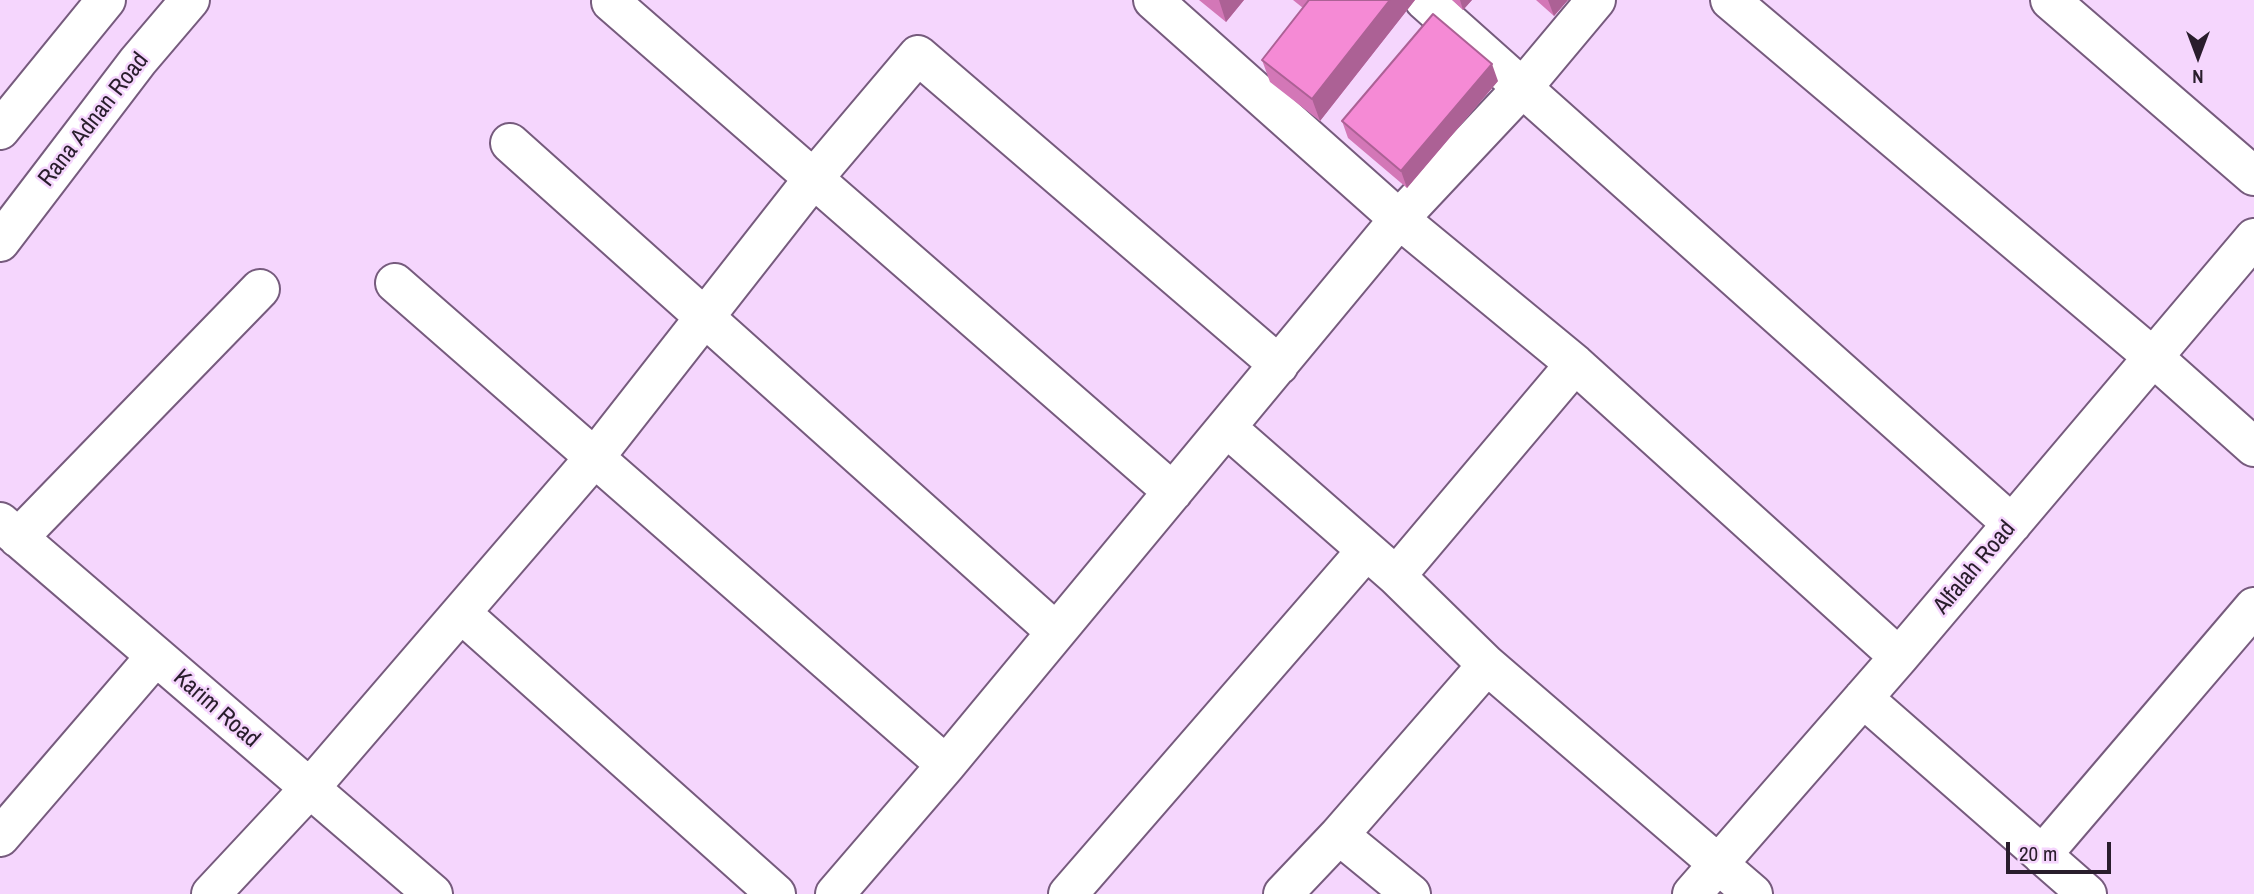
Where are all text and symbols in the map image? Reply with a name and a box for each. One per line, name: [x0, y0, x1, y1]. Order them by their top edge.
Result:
north arrow: [2163, 21, 2233, 91]
street label: Rana Adnan Road: [33, 47, 155, 193]
text: N: [2192, 64, 2204, 90]
street label: Alfalah Road: [1928, 516, 2022, 620]
street label: Karim Road: [167, 664, 265, 754]
scale bar: [2009, 828, 2114, 872]
text: 20 m: [2019, 839, 2057, 868]

